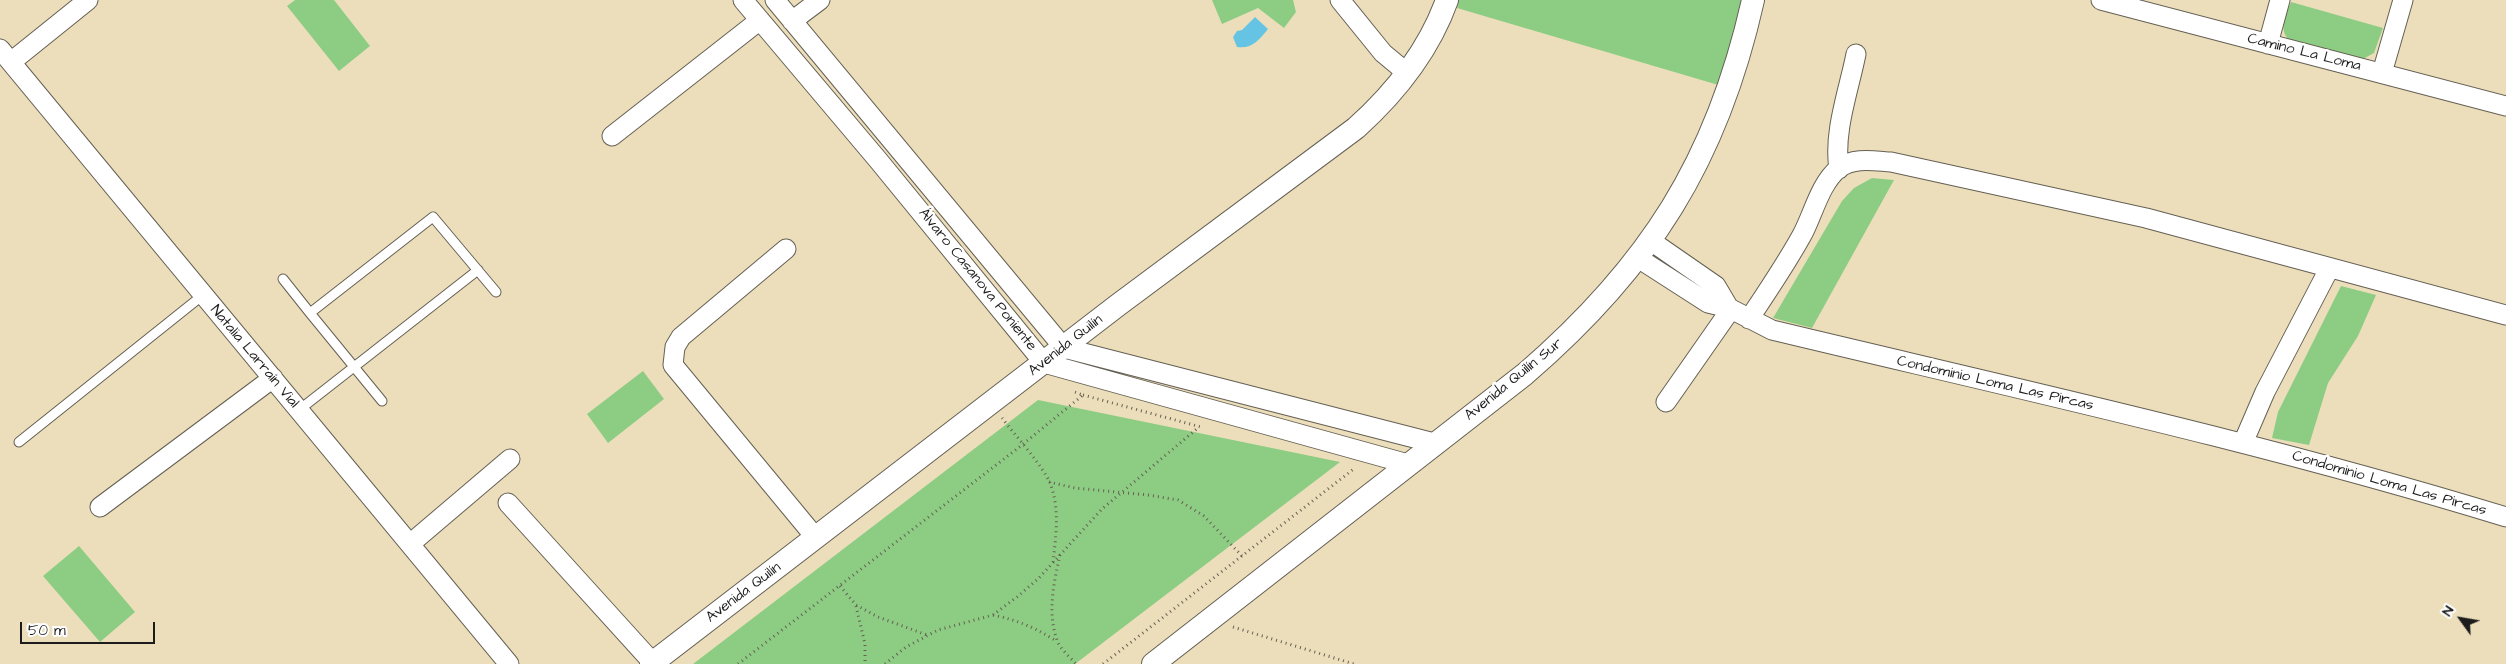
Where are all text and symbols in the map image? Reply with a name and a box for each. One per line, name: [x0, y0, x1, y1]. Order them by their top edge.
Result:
street label: Camino La Loma: [2245, 30, 2363, 76]
street label: Álvaro Casanova Poniente: [914, 205, 1040, 355]
street label: Natalia Larraín Vial: [206, 302, 302, 412]
street label: Avenida Quilín: [1025, 311, 1107, 381]
street label: Avenida Quilín Sur: [1461, 335, 1567, 425]
street label: Condominio Loma Las Pircas: [1895, 353, 2095, 415]
street label: Condominio Loma Las Pircas: [2290, 448, 2488, 520]
street label: Avenida Quilín: [703, 559, 785, 627]
north arrow: [2436, 594, 2486, 644]
text: N: [2437, 602, 2459, 620]
scale bar: [22, 612, 158, 644]
text: 50 m: [28, 620, 66, 641]

